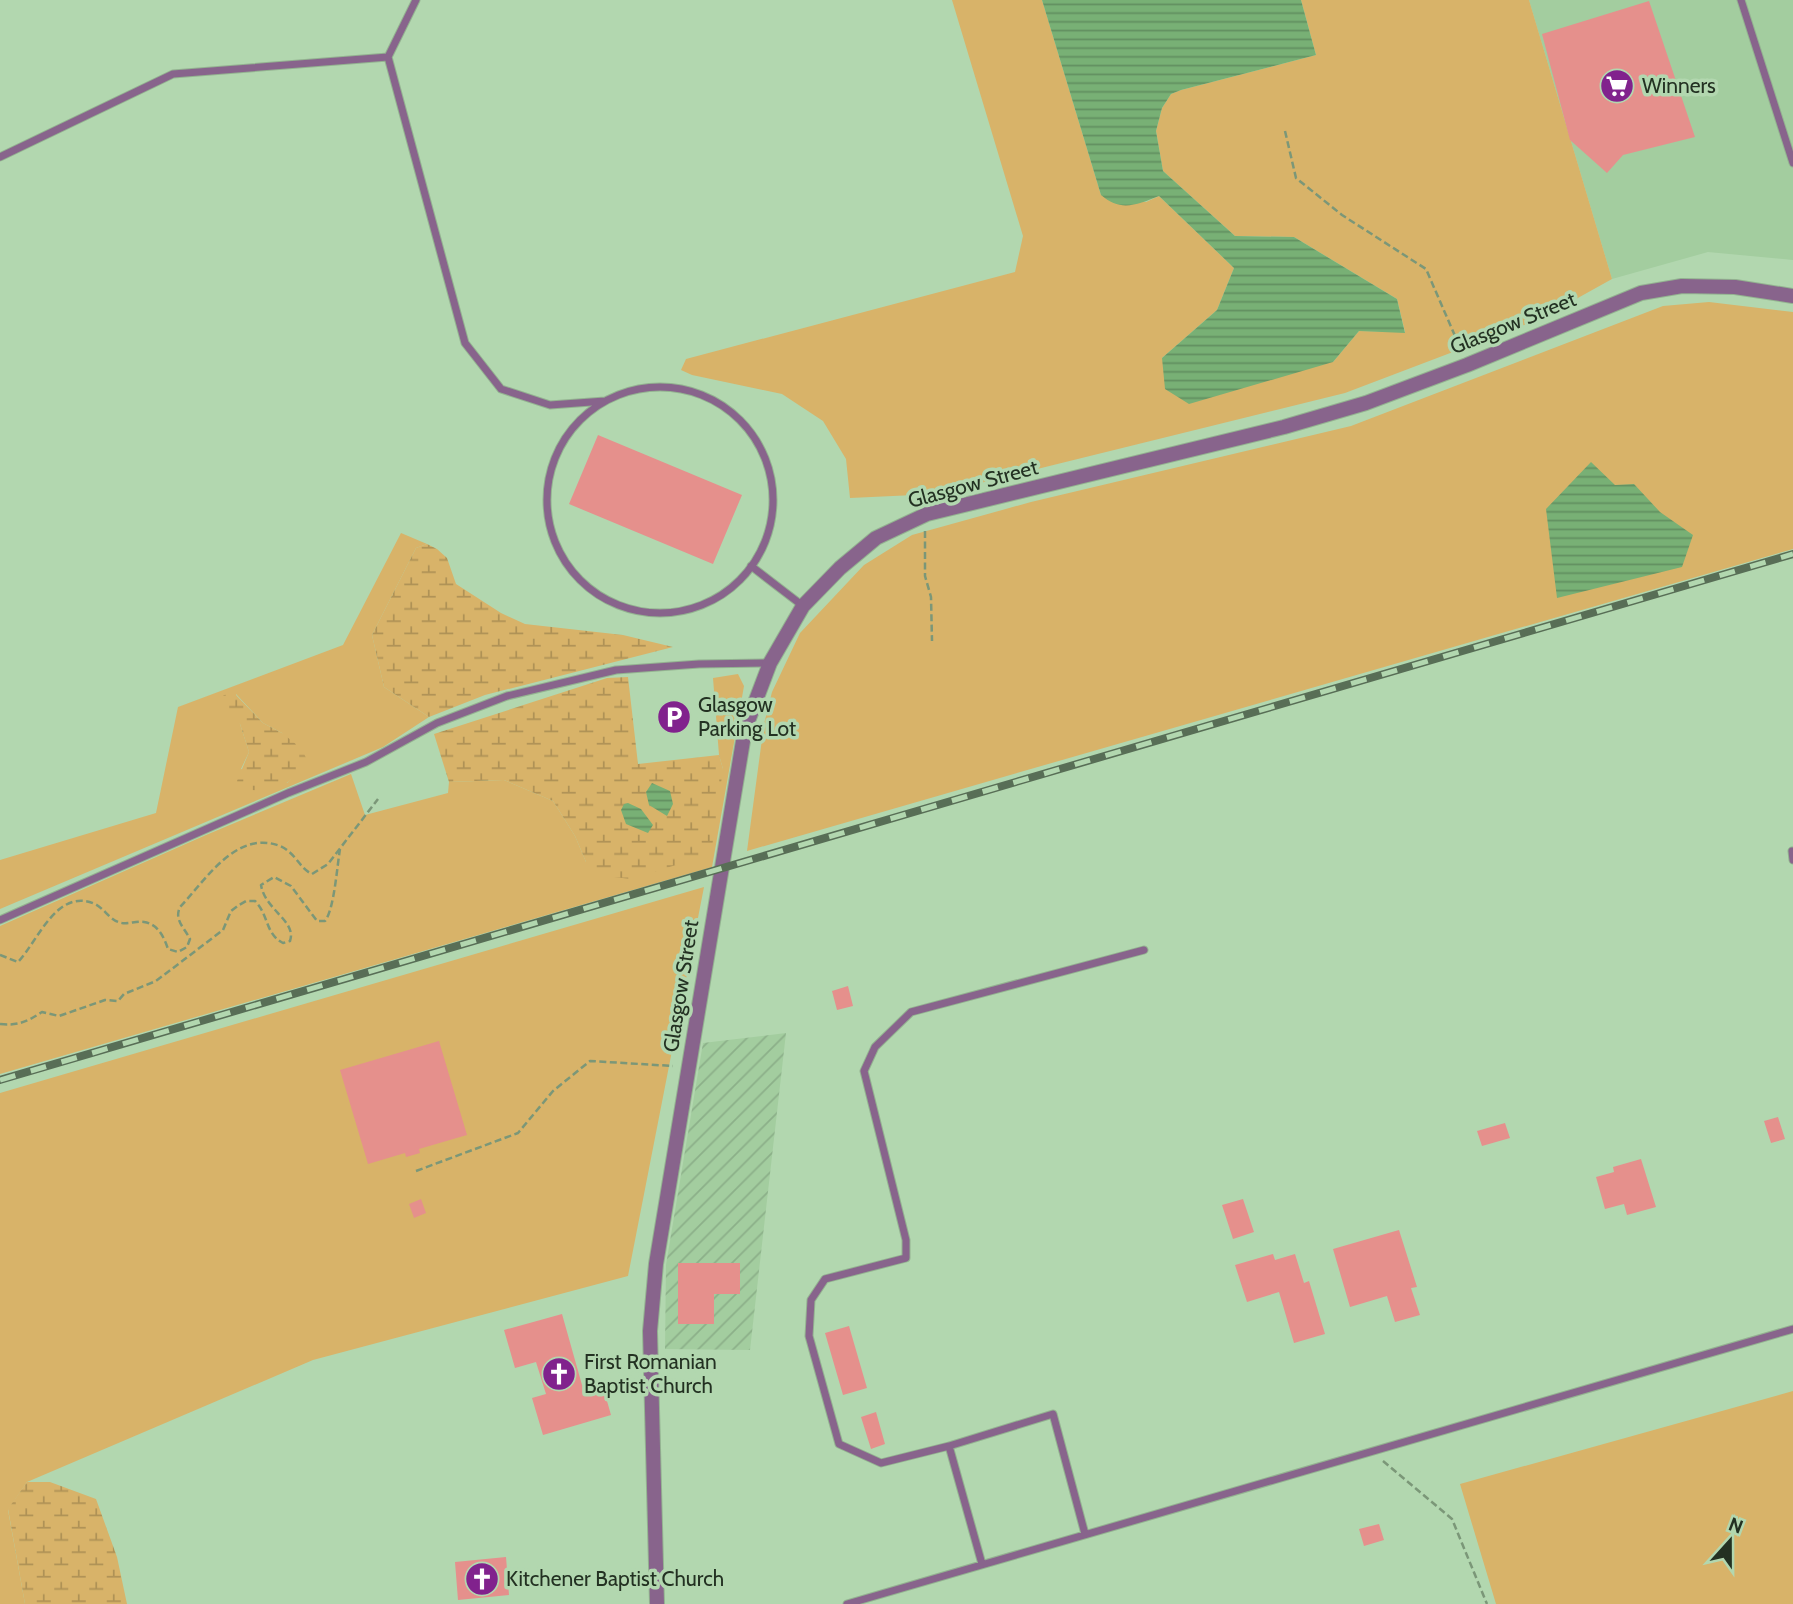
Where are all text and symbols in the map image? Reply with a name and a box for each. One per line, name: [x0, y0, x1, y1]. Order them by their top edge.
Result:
supermarket icon: Winners: [1598, 67, 1636, 105]
place label: Winners: [1642, 73, 1716, 98]
street label: Glasgow Street: [1446, 286, 1579, 359]
street label: Glasgow Street: [905, 454, 1041, 513]
place label: Glasgow Parking Lot: [698, 692, 796, 741]
parking icon: Glasgow Parking Lot: [655, 698, 693, 736]
street label: Glasgow Street: [658, 918, 703, 1054]
place label: First Romanian Baptist Church: [584, 1349, 717, 1398]
church icon: First Romanian Baptist Church: [540, 1355, 578, 1393]
north arrow: [1695, 1506, 1765, 1576]
text: N: [1726, 1512, 1746, 1539]
church icon: Kitchener Baptist Church: [463, 1560, 501, 1598]
place label: Kitchener Baptist Church: [506, 1566, 724, 1591]

